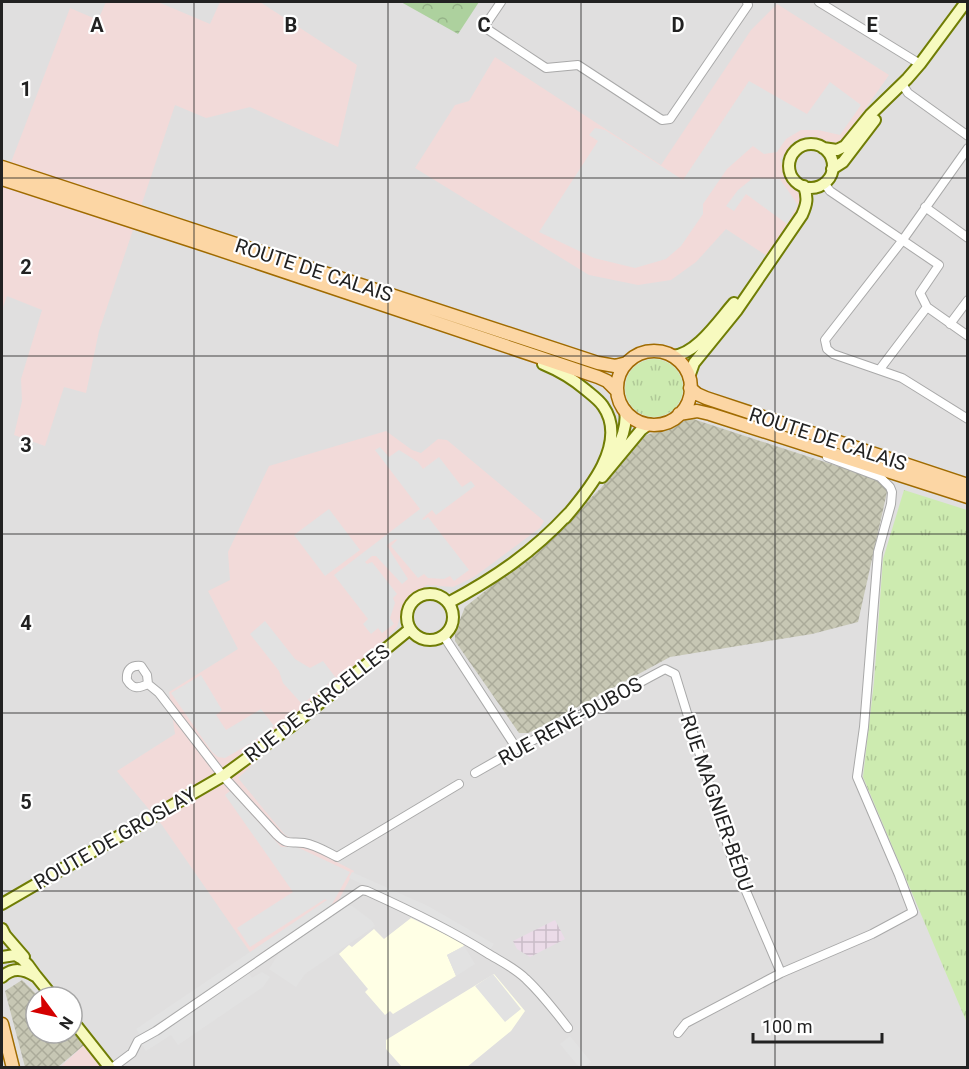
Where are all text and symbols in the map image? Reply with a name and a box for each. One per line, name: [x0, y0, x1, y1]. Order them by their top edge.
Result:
text: A: [90, 13, 104, 37]
text: B: [285, 13, 297, 37]
text: C: [477, 13, 491, 37]
text: D: [672, 13, 685, 37]
text: E: [866, 13, 878, 37]
text: 1: [20, 77, 32, 101]
street label: ROUTE DE CALAIS: [232, 233, 396, 307]
text: 2: [20, 255, 32, 279]
street label: ROUTE DE CALAIS: [746, 402, 910, 476]
text: 3: [20, 433, 32, 457]
text: 4: [20, 611, 32, 635]
street label: RUE DE SARCELLES: [240, 639, 394, 767]
street label: RUE RENÉ-DUBOS: [494, 672, 646, 770]
street label: RUE MAGNIER-BÉDU: [676, 712, 758, 894]
street label: ROUTE DE GROSLAY: [30, 782, 200, 894]
text: 5: [20, 790, 32, 814]
north arrow: [24, 985, 84, 1045]
scale bar: [753, 1006, 882, 1044]
text: N: [55, 1013, 77, 1033]
text: 100 m: [762, 1016, 813, 1037]

